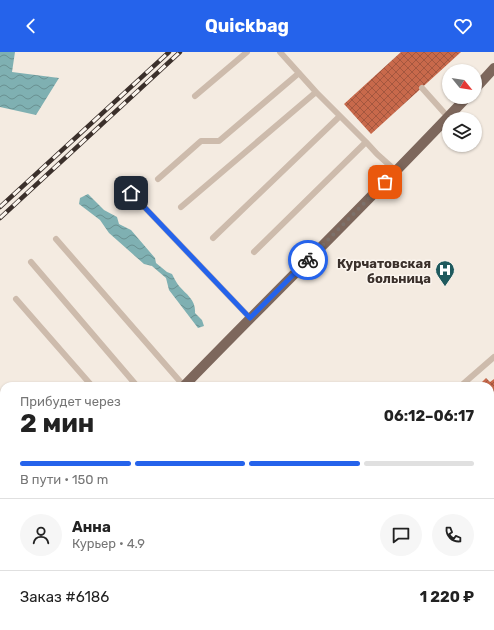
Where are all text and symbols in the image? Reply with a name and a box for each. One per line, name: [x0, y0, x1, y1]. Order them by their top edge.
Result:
icon: back: [20, 15, 42, 37]
text: Quickbag: [205, 15, 289, 37]
icon: heart: [452, 15, 474, 37]
north arrow: [442, 64, 482, 104]
map controls: [442, 64, 482, 152]
button: layers: [442, 112, 482, 152]
pin: [368, 165, 402, 199]
icon: bag: [374, 171, 396, 193]
pin: [114, 176, 148, 210]
icon: home: [120, 182, 142, 204]
courier: [288, 240, 328, 280]
icon: bike: [297, 249, 319, 271]
place label: Курчатовская больница: [337, 256, 431, 286]
hospital icon: Курчатовская больница: [434, 259, 456, 287]
text: Прибудет через: [20, 394, 121, 409]
text: 06:12–06:17: [384, 407, 474, 425]
text: 2 мин: [20, 408, 94, 439]
text: В пути · 150 m: [20, 472, 108, 487]
button: person: [20, 514, 62, 556]
button: chat: [380, 514, 422, 556]
button: phone: [432, 514, 474, 556]
text: Анна: [72, 518, 111, 536]
text: Курьер · 4.9: [72, 536, 145, 551]
text: Заказ #6186: [20, 588, 109, 606]
text: 1 220 ₽: [420, 588, 474, 606]

